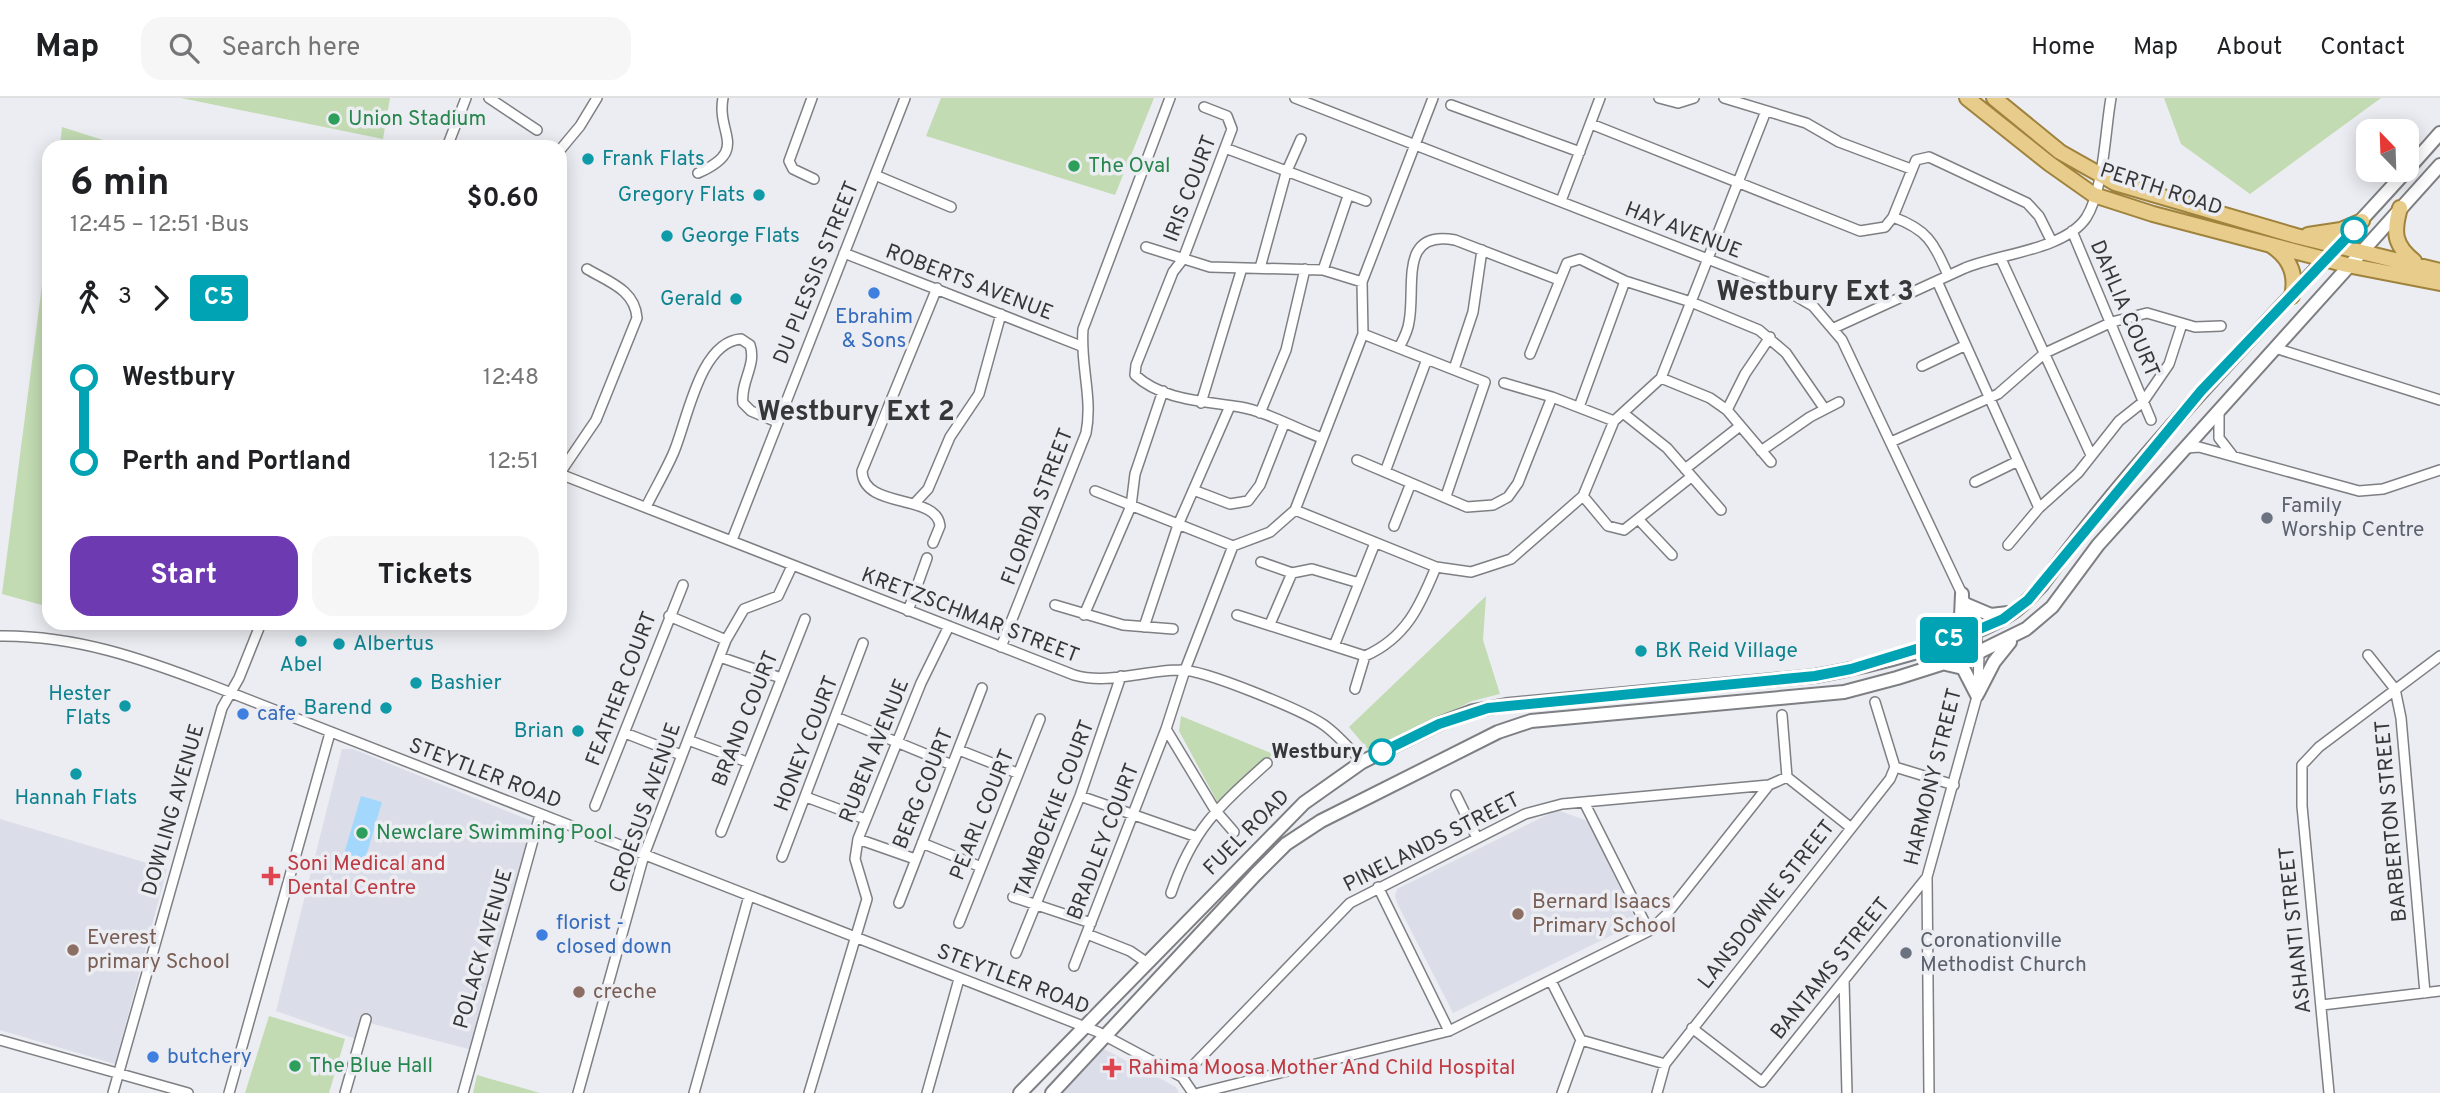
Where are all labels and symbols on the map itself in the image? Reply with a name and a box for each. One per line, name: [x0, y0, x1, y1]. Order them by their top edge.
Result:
place label: Union Stadium: [348, 106, 486, 133]
marker: Union Stadium: [326, 111, 342, 127]
north arrow: [2356, 119, 2418, 182]
street label: IRIS COURT: [1158, 132, 1224, 246]
place label: Frank Flats: [602, 146, 705, 173]
marker: Frank Flats: [580, 151, 596, 167]
place label: The Oval: [1088, 153, 1171, 180]
street label: PERTH ROAD: [2096, 157, 2226, 223]
marker: The Oval: [1066, 158, 1082, 174]
street label: DU PLESSIS STREET: [768, 177, 866, 369]
place label: Gregory Flats: [618, 182, 745, 209]
marker: Gregory Flats: [751, 187, 767, 203]
street label: HAY AVENUE: [1621, 196, 1745, 266]
unlabelled marker: [2341, 217, 2367, 243]
place label: George Flats: [681, 223, 800, 250]
marker: George Flats: [659, 228, 675, 244]
street label: DAHLIA COURT: [2083, 236, 2165, 382]
street label: ROBERTS AVENUE: [881, 239, 1057, 327]
district label: Westbury Ext 3: [1716, 275, 1914, 311]
marker: Ebrahim & Sons: [866, 285, 882, 301]
place label: Gerald: [660, 286, 722, 313]
marker: Gerald: [728, 291, 744, 307]
place label: Ebrahim & Sons: [835, 304, 913, 355]
district label: Westbury Ext 2: [757, 395, 955, 431]
street label: FLORIDA STREET: [996, 425, 1080, 589]
place label: Family Worship Centre: [2281, 493, 2424, 544]
marker: Family Worship Centre: [2259, 510, 2275, 526]
street label: KRETZSCHMAR STREET: [857, 562, 1083, 670]
street label: FEATHER COURT: [580, 608, 664, 770]
line badge: C5: [1918, 617, 1980, 663]
place label: Albertus: [353, 631, 434, 658]
marker: Abel: [293, 633, 309, 649]
marker: Albertus: [331, 636, 347, 652]
place label: BK Reid Village: [1655, 638, 1798, 665]
marker: BK Reid Village: [1633, 643, 1649, 659]
street label: BRAND COURT: [707, 647, 785, 791]
place label: Abel: [279, 652, 323, 679]
place label: Bashier: [430, 670, 502, 697]
street label: HONEY COURT: [769, 672, 845, 816]
marker: Bashier: [408, 675, 424, 691]
street label: RUBEN AVENUE: [834, 675, 916, 827]
place label: Hester Flats: [48, 681, 111, 732]
street label: HARMONY STREET: [1899, 686, 1969, 868]
place label: Barend: [304, 695, 372, 722]
marker: Hester Flats: [117, 698, 133, 714]
marker: Barend: [378, 700, 394, 716]
place label: cafe: [257, 701, 296, 728]
marker: cafe: [235, 706, 251, 722]
street label: TAMBOEKIE COURT: [1009, 716, 1101, 902]
place label: Brian: [514, 718, 564, 745]
street label: CROESUS AVENUE: [604, 719, 688, 897]
street label: BARBERTON STREET: [2370, 719, 2414, 923]
street label: DOWLING AVENUE: [137, 721, 211, 899]
marker: Brian: [570, 723, 586, 739]
street label: BERG COURT: [887, 725, 961, 853]
street label: STEYTLER ROAD: [405, 732, 565, 816]
place label: Westbury: [1271, 739, 1363, 766]
marker: Westbury: [1369, 739, 1395, 765]
street label: PEARL COURT: [944, 746, 1022, 884]
street label: BRADLEY COURT: [1062, 760, 1146, 924]
marker: Hannah Flats: [68, 766, 84, 782]
street label: FUEL ROAD: [1198, 784, 1296, 882]
place label: Hannah Flats: [15, 785, 137, 812]
street label: PINELANDS STREET: [1339, 787, 1525, 899]
street label: LANSDOWNE STREET: [1692, 815, 1842, 995]
place label: Newclare Swimming Pool: [376, 820, 613, 847]
marker: Newclare Swimming Pool: [354, 825, 370, 841]
street label: ASHANTI STREET: [2274, 845, 2318, 1015]
place label: Soni Medical and Dental Centre: [287, 851, 446, 902]
marker: Soni Medical and Dental Centre: [261, 866, 281, 886]
street label: POLACK AVENUE: [448, 866, 520, 1032]
place label: Bernard Isaacs Primary School: [1532, 889, 1676, 940]
street label: BANTAMS STREET: [1765, 892, 1897, 1046]
marker: Bernard Isaacs Primary School: [1510, 906, 1526, 922]
place label: florist - closed down: [556, 910, 672, 961]
place label: Everest primary School: [87, 925, 230, 976]
marker: florist - closed down: [534, 927, 550, 943]
place label: Coronationville Methodist Church: [1920, 928, 2087, 979]
street label: STEYTLER ROAD: [933, 938, 1093, 1022]
marker: Everest primary School: [65, 942, 81, 958]
marker: Coronationville Methodist Church: [1898, 945, 1914, 961]
place label: creche: [593, 979, 657, 1006]
marker: creche: [571, 984, 587, 1000]
place label: butchery: [167, 1044, 252, 1071]
marker: butchery: [145, 1049, 161, 1065]
place label: The Blue Hall: [309, 1053, 433, 1080]
place label: Rahima Moosa Mother And Child Hospital: [1128, 1055, 1516, 1082]
marker: The Blue Hall: [287, 1058, 303, 1074]
marker: Rahima Moosa Mother And Child Hospital: [1102, 1058, 1122, 1078]

